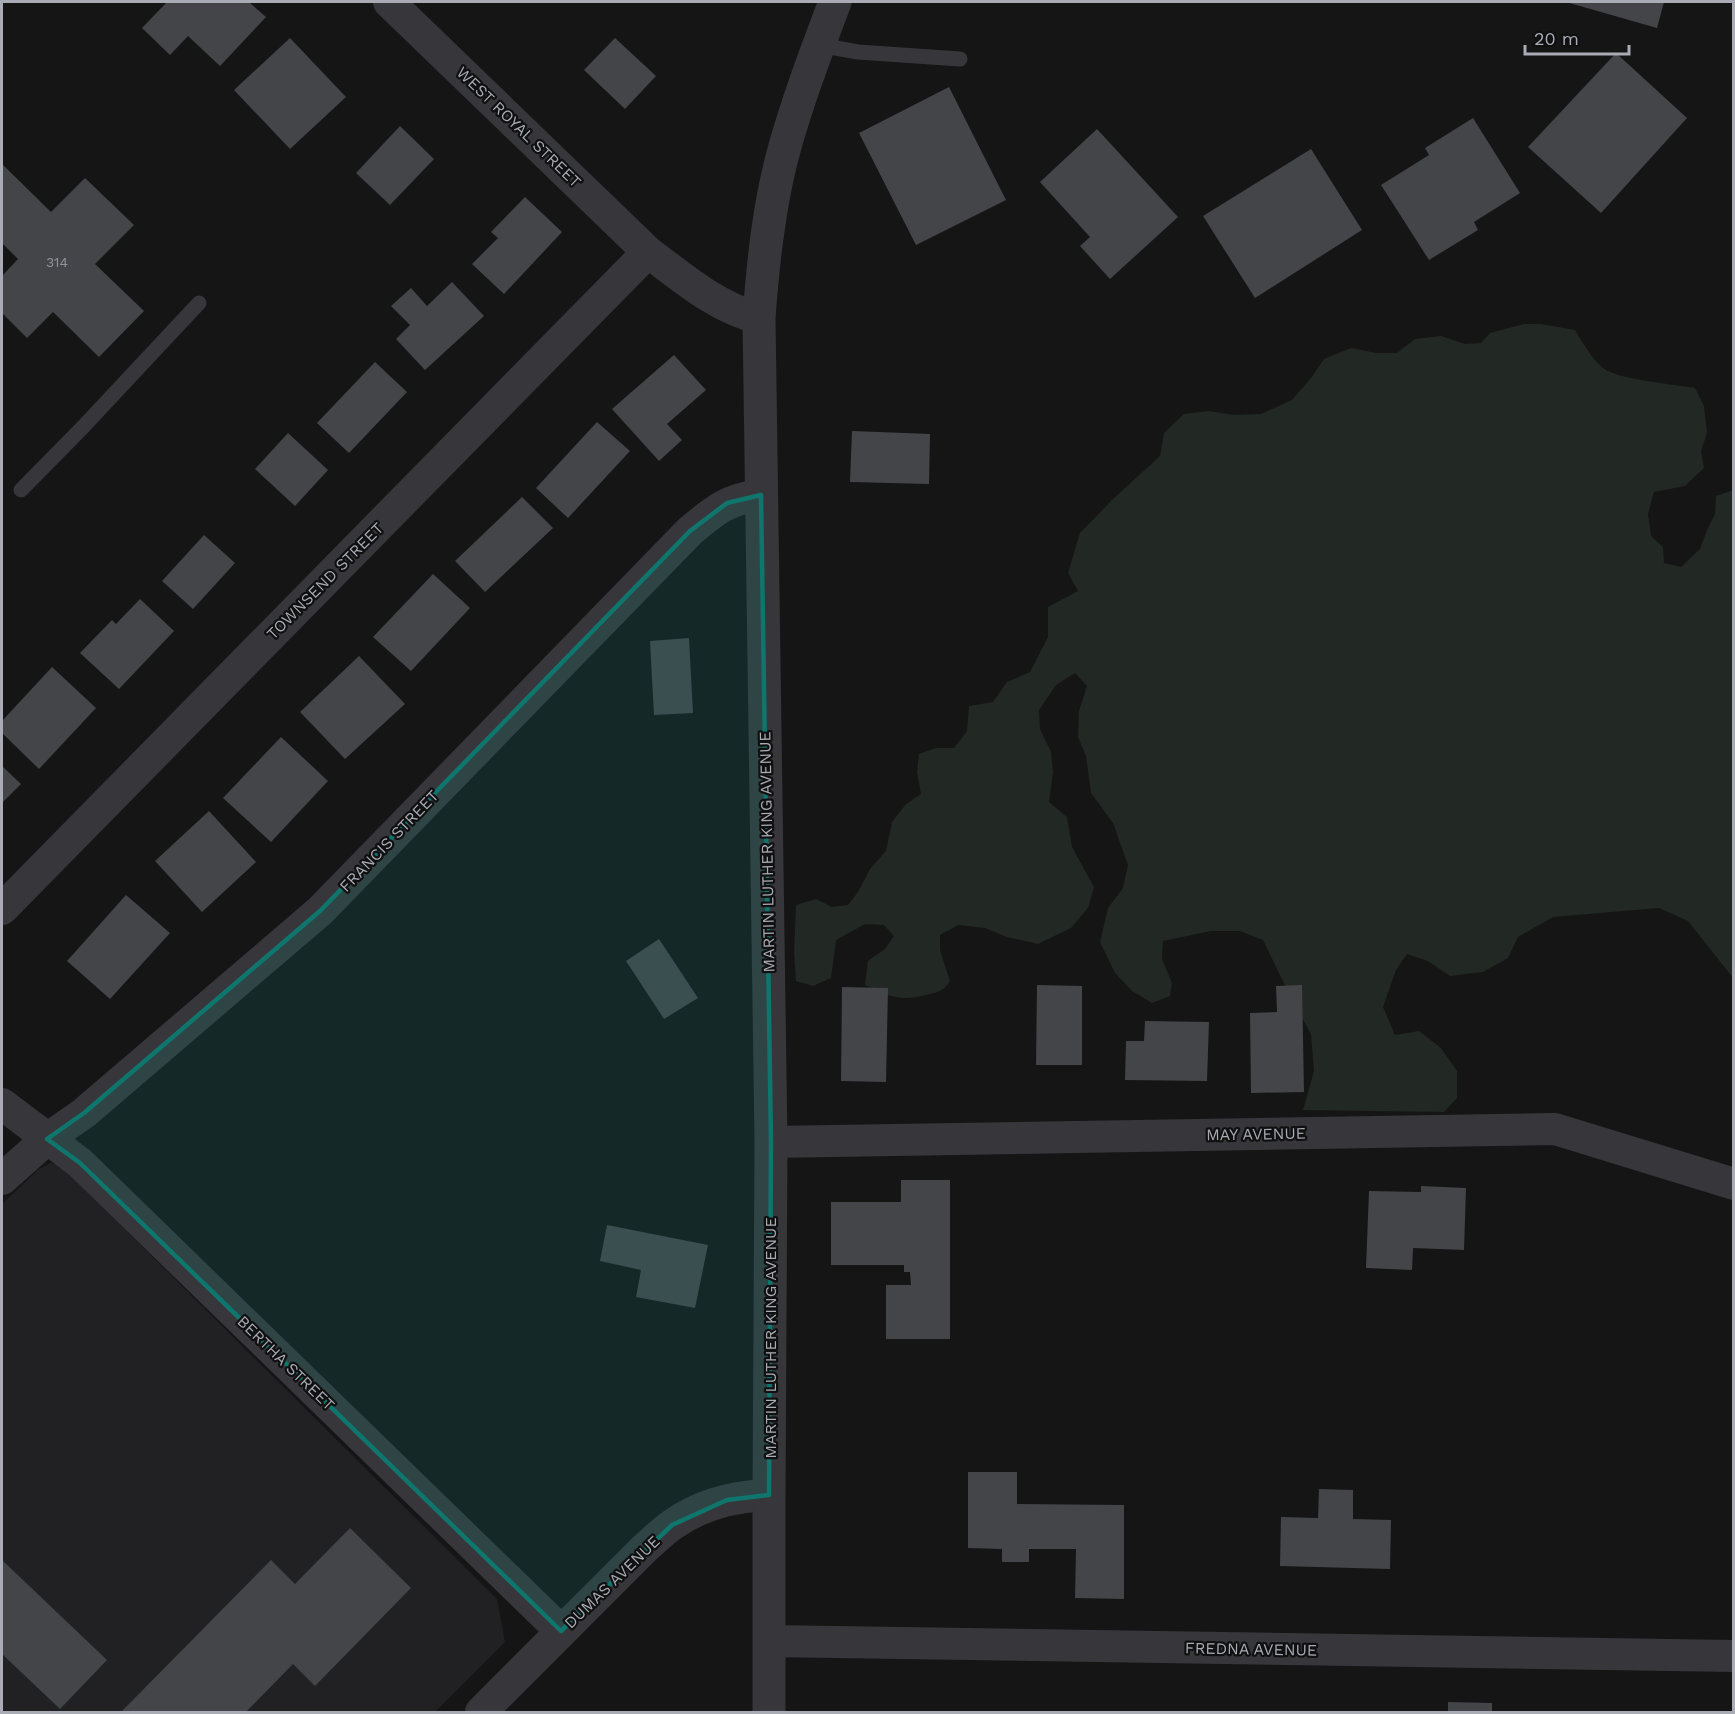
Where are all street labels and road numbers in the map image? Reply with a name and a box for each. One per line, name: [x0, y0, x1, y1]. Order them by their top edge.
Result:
street label: WEST ROYAL STREET: [453, 63, 585, 192]
street label: TOWNSEND STREET: [263, 518, 388, 643]
street label: MARTIN LUTHER KING AVENUE: [755, 731, 779, 973]
street label: FRANCIS STREET: [336, 786, 443, 896]
street label: MAY AVENUE: [1206, 1124, 1306, 1144]
street label: MARTIN LUTHER KING AVENUE: [761, 1217, 780, 1459]
street label: BERTHA STREET: [233, 1312, 339, 1414]
street label: DUMAS AVENUE: [560, 1532, 664, 1632]
street label: FREDNA AVENUE: [1185, 1638, 1317, 1660]

